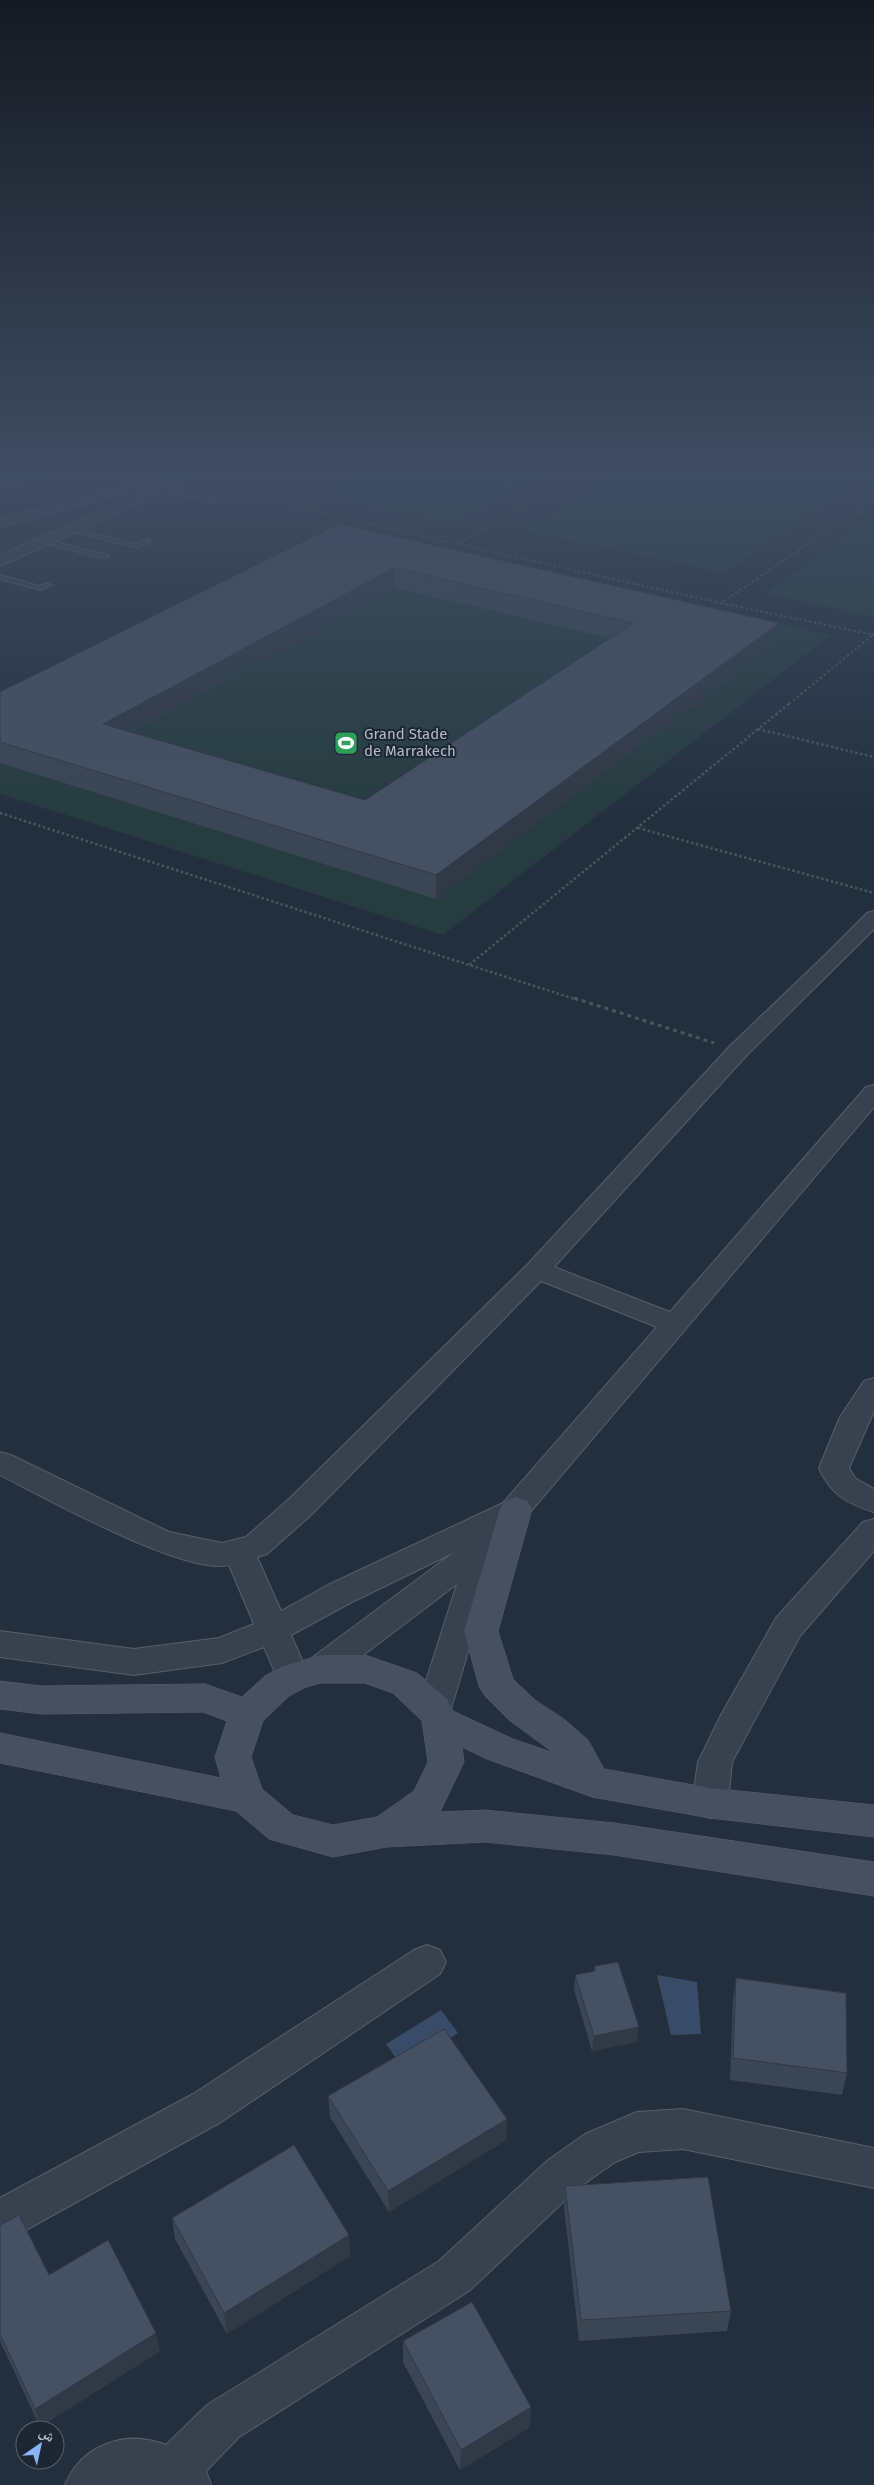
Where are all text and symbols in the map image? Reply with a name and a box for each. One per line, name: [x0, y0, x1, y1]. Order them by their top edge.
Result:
place label: Grand Stade de Marrakech: [364, 725, 456, 760]
sports icon: Grand Stade de Marrakech: [333, 730, 359, 756]
north arrow: [15, 2420, 65, 2470]
text: ش: [36, 2423, 58, 2446]

